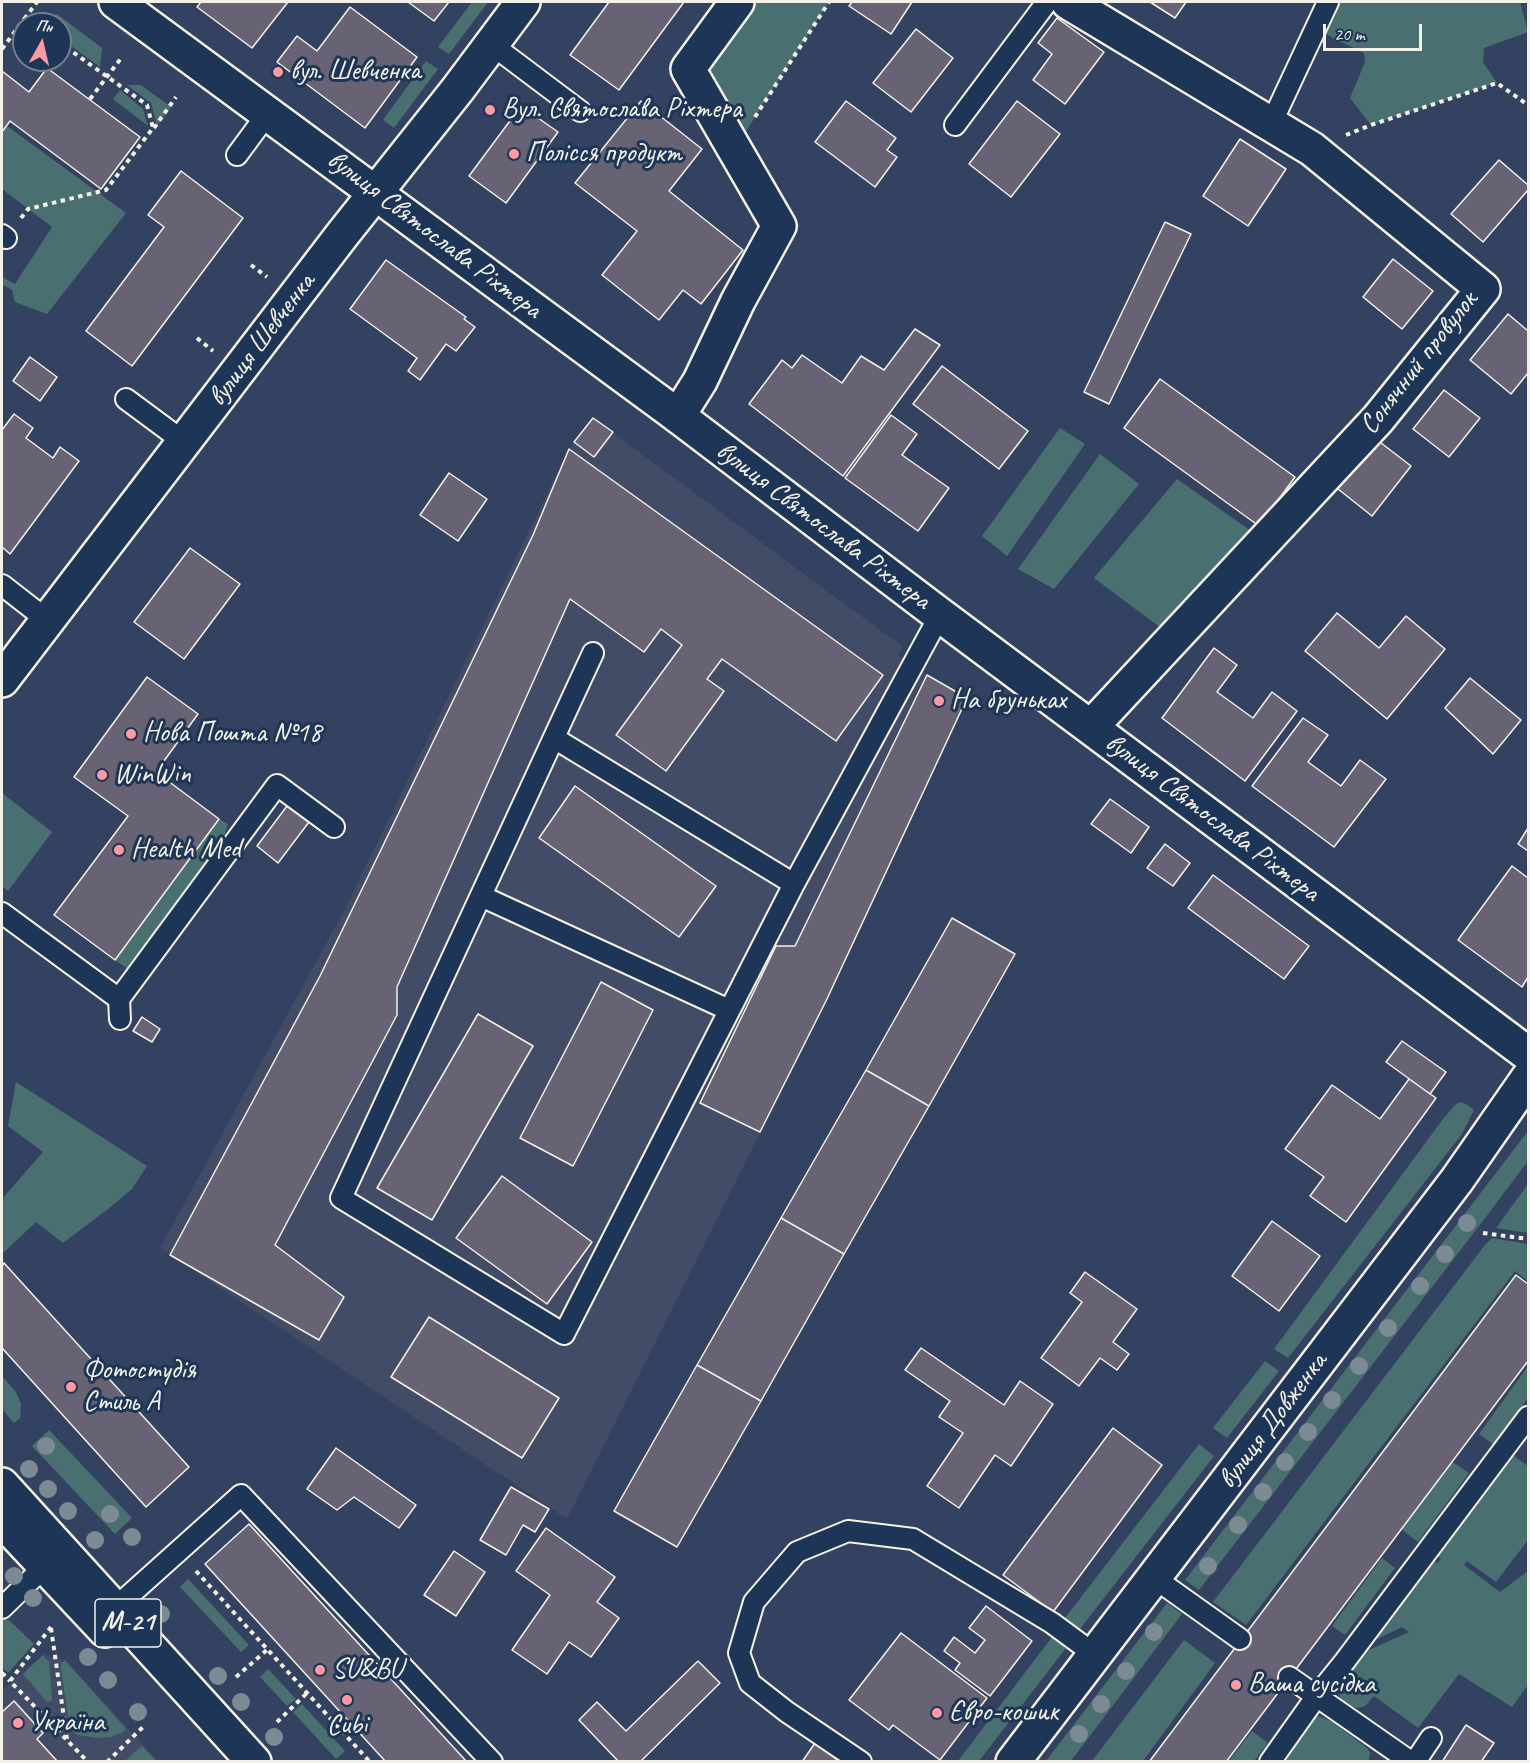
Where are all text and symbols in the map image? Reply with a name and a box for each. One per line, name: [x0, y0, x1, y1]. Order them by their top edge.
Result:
north arrow: [12, 12, 72, 72]
scale bar: [1326, 12, 1425, 50]
text: Пн: [35, 15, 54, 37]
text: 20 m: [1334, 23, 1365, 45]
place label: вул. Шевченка: [290, 55, 420, 89]
marker: вул. Шевченка: [271, 65, 285, 79]
place label: Вул. Святослава Ріхтера: [502, 93, 742, 127]
marker: Вул. Святослава Ріхтера: [483, 103, 497, 117]
place label: Полісся продукт: [526, 137, 682, 171]
street label: вулиця Святослава Ріхтера: [320, 143, 548, 327]
marker: Полісся продукт: [507, 147, 521, 161]
street label: вулиця Шевченка: [201, 267, 323, 413]
street label: Сонячний провулок: [1353, 285, 1485, 441]
street label: вулиця Святослава Ріхтера: [709, 434, 937, 618]
place label: На бруньках: [951, 684, 1066, 718]
marker: На бруньках: [932, 694, 946, 708]
place label: Нова Пошта №18: [143, 717, 321, 751]
street label: вулиця Святослава Ріхтера: [1098, 726, 1326, 910]
marker: Нова Пошта №18: [124, 727, 138, 741]
place label: WinWin: [114, 758, 191, 792]
marker: WinWin: [95, 768, 109, 782]
place label: Health Med: [131, 833, 241, 867]
marker: Health Med: [112, 843, 126, 857]
street label: вулиця Довженка: [1211, 1346, 1335, 1496]
place label: Фотостудія Стиль А: [83, 1354, 196, 1420]
marker: Фотостудія Стиль А: [64, 1380, 78, 1394]
road number: М-21: [95, 1599, 161, 1647]
place label: SU&BU: [332, 1653, 402, 1687]
marker: SU&BU: [313, 1663, 327, 1677]
place label: Ваша сусідка: [1248, 1668, 1375, 1702]
marker: Ваша сусідка: [1229, 1678, 1243, 1692]
marker: Cubi: [340, 1693, 354, 1707]
place label: Євро-кошик: [949, 1696, 1058, 1730]
place label: Україна: [30, 1706, 105, 1740]
marker: Євро-кошик: [930, 1706, 944, 1720]
place label: Cubi: [327, 1709, 367, 1743]
marker: Україна: [11, 1716, 25, 1730]

